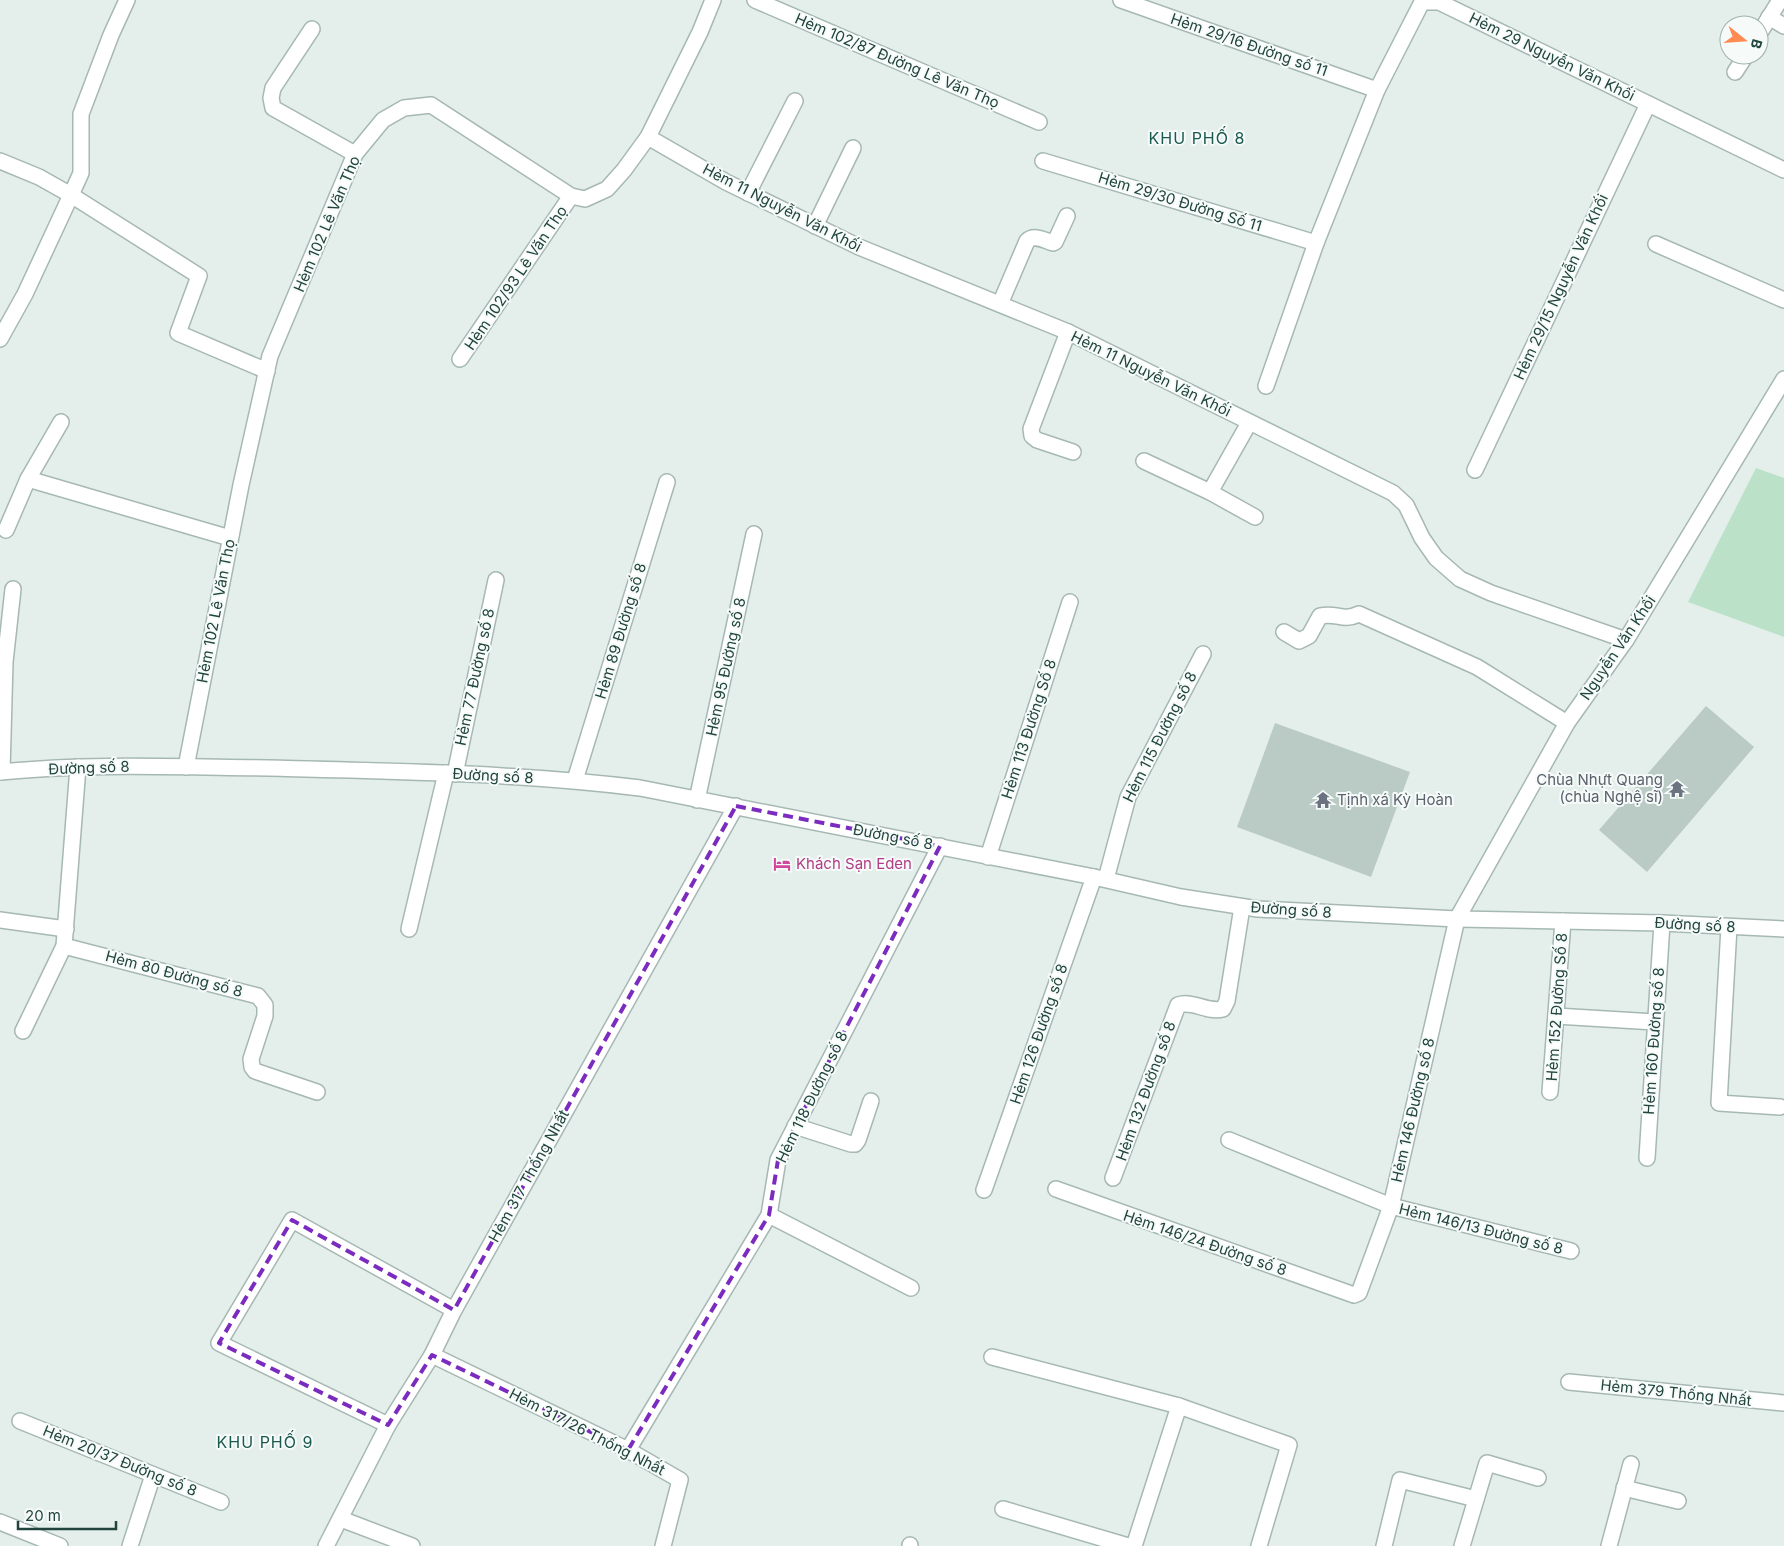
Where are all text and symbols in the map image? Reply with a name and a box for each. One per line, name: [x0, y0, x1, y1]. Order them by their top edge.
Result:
street label: Hẻm 29 Nguyễn Văn Khối: [1466, 8, 1638, 105]
street label: Hẻm 102/87 Đường Lê Văn Thọ: [792, 9, 1002, 112]
street label: Hẻm 29/16 Đường số 11: [1168, 9, 1330, 80]
north arrow: [1719, 15, 1769, 65]
text: B: [1747, 37, 1766, 51]
district label: KHU PHỐ 8: [1149, 126, 1245, 148]
street label: Hẻm 102 Lê Văn Thọ: [289, 153, 364, 295]
street label: Hẻm 11 Nguyễn Văn Khối: [700, 159, 865, 256]
street label: Hẻm 29/30 Đường Số 11: [1096, 168, 1264, 235]
street label: Hẻm 29/15 Nguyễn Văn Khối: [1509, 191, 1612, 383]
street label: Hẻm 102/93 Lê Văn Thọ: [460, 202, 571, 354]
street label: Hẻm 11 Nguyễn Văn Khối: [1068, 327, 1234, 421]
street label: Hẻm 102 Lê Văn Thọ: [192, 537, 239, 685]
street label: Hẻm 89 Đường số 8: [591, 561, 650, 701]
street label: Nguyễn Văn Khối: [1576, 592, 1660, 704]
street label: Hẻm 95 Đường số 8: [702, 596, 749, 738]
street label: Hẻm 77 Đường số 8: [451, 606, 498, 747]
street label: Hẻm 113 Đường Số 8: [997, 657, 1060, 801]
street label: Hẻm 115 Đường số 8: [1118, 668, 1201, 805]
street label: Đường số 8: [48, 757, 130, 778]
street label: Đường số 8: [452, 764, 534, 787]
place label: Chùa Nhựt Quang (chùa Nghệ sĩ): [1536, 770, 1663, 806]
temple icon: Chùa Nhựt Quang (chùa Nghệ sĩ): [1667, 779, 1687, 799]
temple icon: Tịnh xá Kỳ Hoàn: [1313, 790, 1333, 810]
place label: Tịnh xá Kỳ Hoàn: [1337, 790, 1453, 809]
street label: Đường số 8: [851, 819, 935, 854]
hotel icon: Khách Sạn Eden: [772, 854, 792, 874]
place label: Khách Sạn Eden: [796, 854, 912, 873]
street label: Đường số 8: [1250, 897, 1332, 922]
street label: Đường số 8: [1654, 913, 1736, 936]
street label: Hẻm 152 Đường Số 8: [1542, 932, 1571, 1082]
street label: Hẻm 80 Đường số 8: [103, 946, 245, 1001]
street label: Hẻm 126 Đường số 8: [1006, 961, 1071, 1107]
street label: Hẻm 160 Đường số 8: [1639, 967, 1668, 1115]
street label: Hẻm 132 Đường số 8: [1111, 1018, 1180, 1163]
street label: Hẻm 118 Đường số 8: [771, 1028, 852, 1166]
street label: Hẻm 146 Đường số 8: [1387, 1036, 1438, 1184]
street label: Hẻm 317 Thống Nhất: [484, 1106, 573, 1245]
street label: Hẻm 146/13 Đường số 8: [1397, 1199, 1565, 1258]
street label: Hẻm 146/24 Đường số 8: [1121, 1206, 1289, 1279]
street label: Hẻm 379 Thống Nhất: [1600, 1375, 1753, 1410]
street label: Hẻm 317/26 Thống Nhất: [506, 1384, 668, 1479]
street label: Hẻm 20/37 Đường số 8: [40, 1421, 200, 1500]
district label: KHU PHỐ 9: [217, 1430, 313, 1452]
scale bar: [18, 1498, 115, 1530]
text: 20 m: [25, 1506, 61, 1525]

